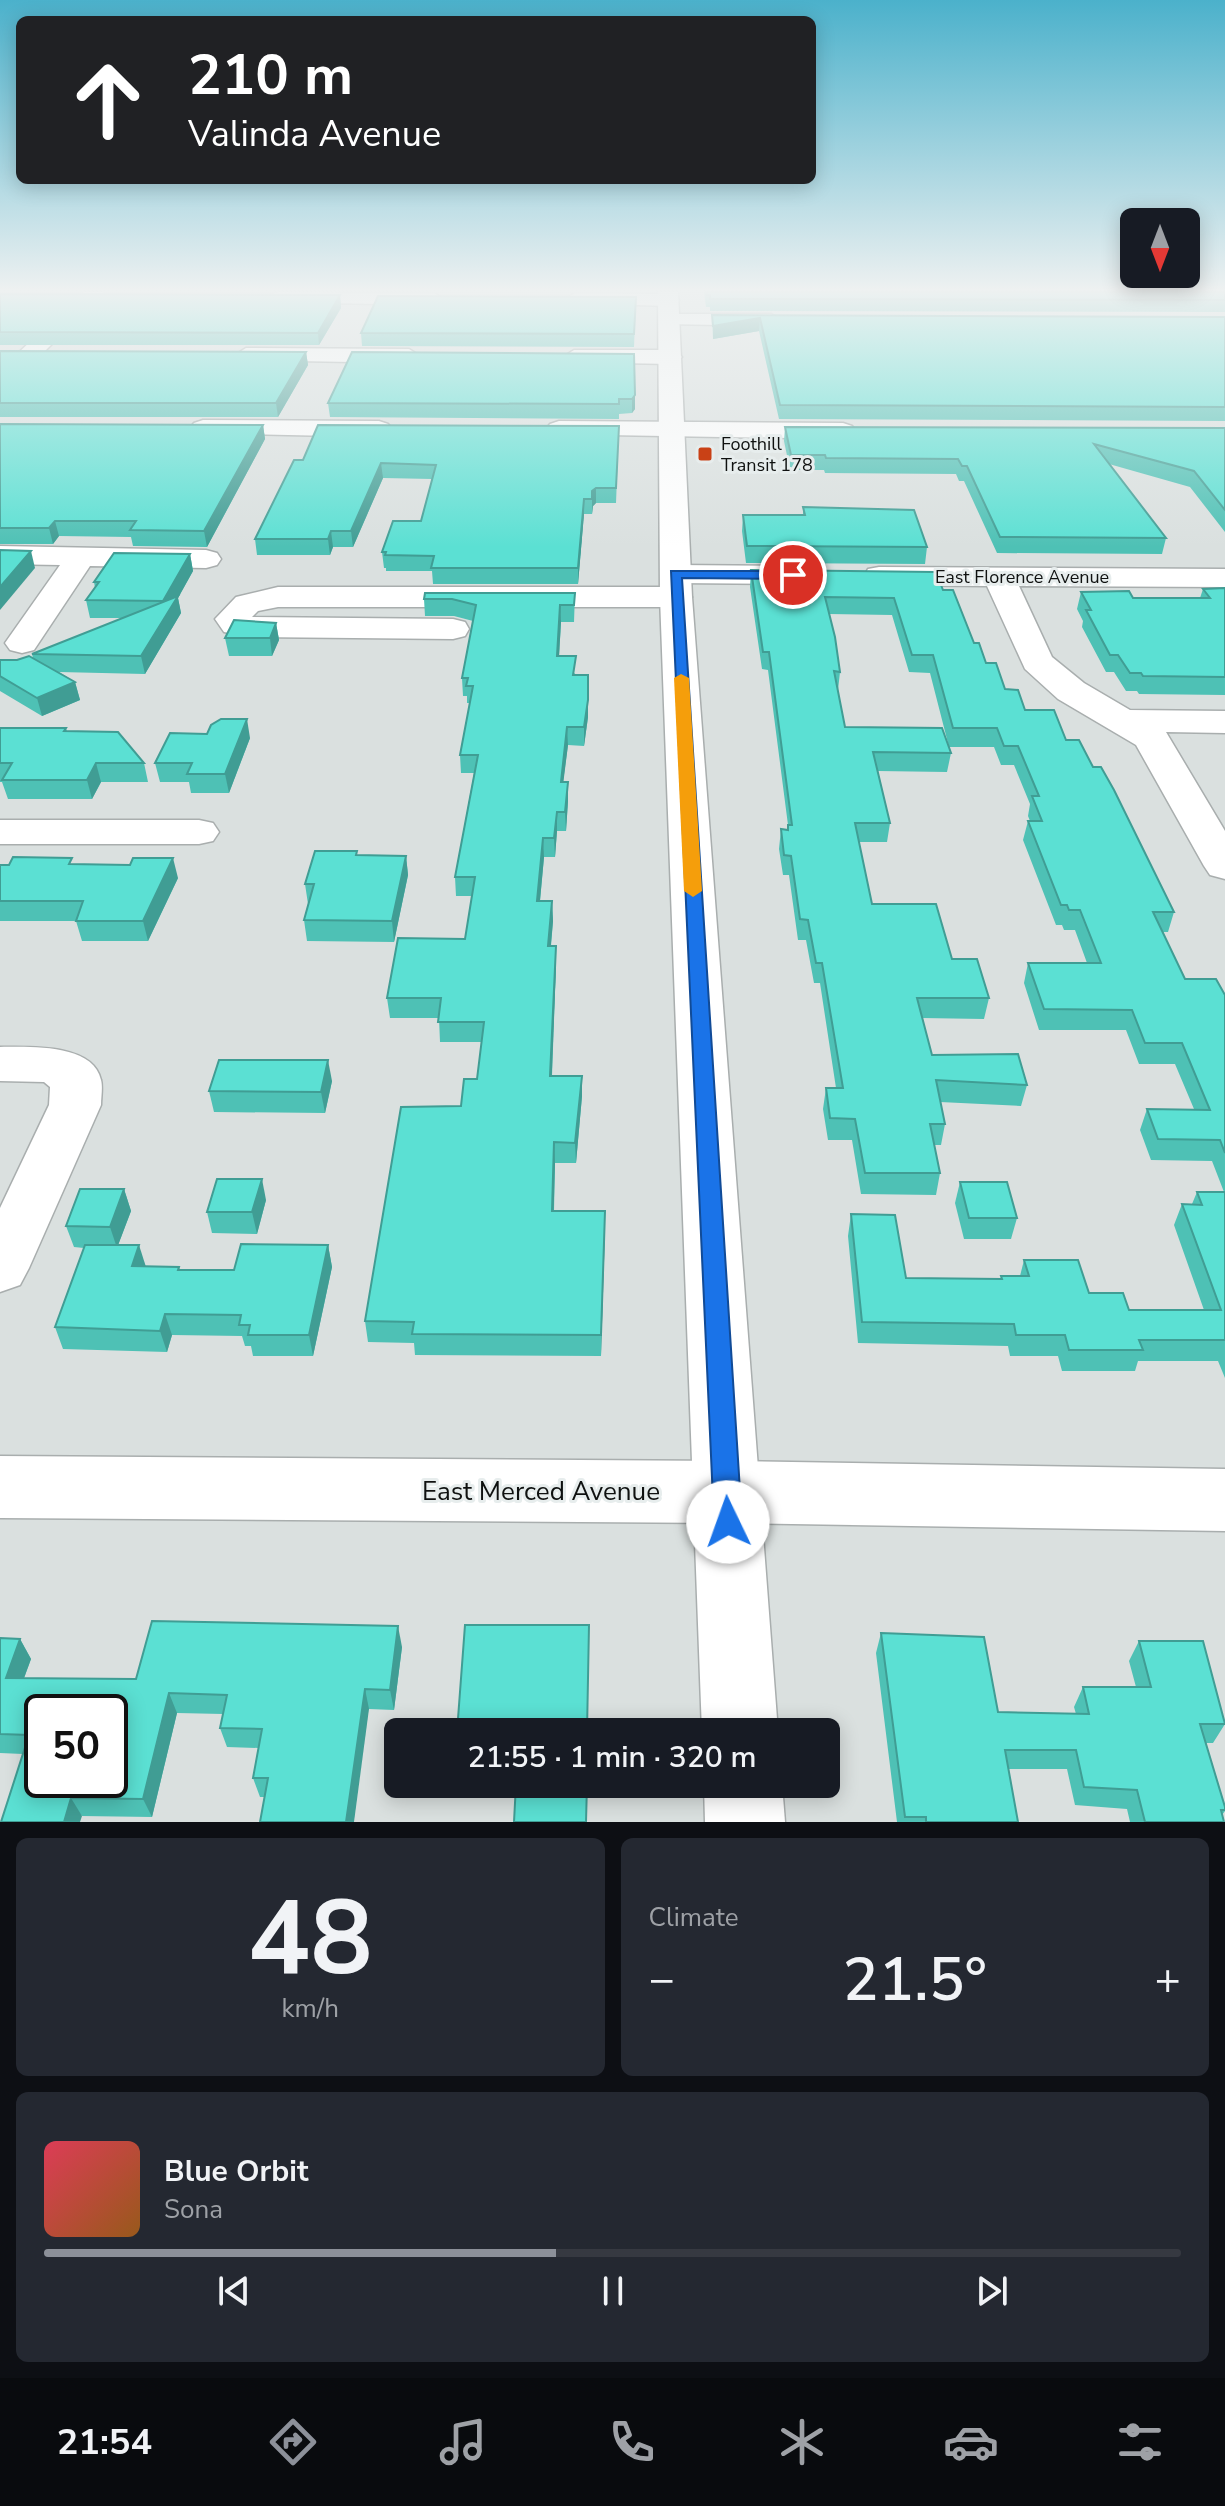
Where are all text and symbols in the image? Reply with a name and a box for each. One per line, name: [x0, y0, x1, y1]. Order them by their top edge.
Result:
text: 210 m: [188, 37, 353, 114]
icon: ahead: [56, 48, 160, 152]
text: Valinda Avenue: [188, 110, 441, 159]
north arrow: [1120, 208, 1200, 288]
map controls: [1120, 208, 1200, 288]
place label: Foothill Transit 178: [721, 432, 813, 477]
marker: Foothill Transit 178: [696, 445, 714, 463]
pin: [759, 541, 827, 609]
icon: arrive: [771, 553, 815, 597]
street label: East Florence Avenue: [935, 565, 1109, 589]
street label: East Merced Avenue: [422, 1474, 660, 1509]
position arrow: [686, 1480, 770, 1564]
speed limit sign: 50: [24, 1694, 128, 1798]
text: 21:55 · 1 min · 320 m: [467, 1737, 757, 1778]
text: 48: [248, 1868, 373, 2010]
text: Climate: [649, 1900, 739, 1935]
text: 21.5°: [842, 1939, 987, 2021]
text: −: [649, 1950, 675, 2010]
text: +: [1155, 1950, 1181, 2010]
text: km/h: [282, 1991, 339, 2026]
text: Blue Orbit: [164, 2151, 308, 2192]
text: Sona: [164, 2192, 223, 2227]
icon: previous: [212, 2269, 256, 2313]
icon: pause: [591, 2269, 635, 2313]
icon: next: [970, 2269, 1014, 2313]
icon: directions: [265, 2414, 321, 2470]
icon: music: [435, 2414, 491, 2470]
icon: phone: [604, 2414, 660, 2470]
icon: climate: [774, 2414, 830, 2470]
icon: car: [943, 2414, 999, 2470]
icon: filters: [1112, 2414, 1168, 2470]
text: 21:54: [57, 2418, 152, 2467]

